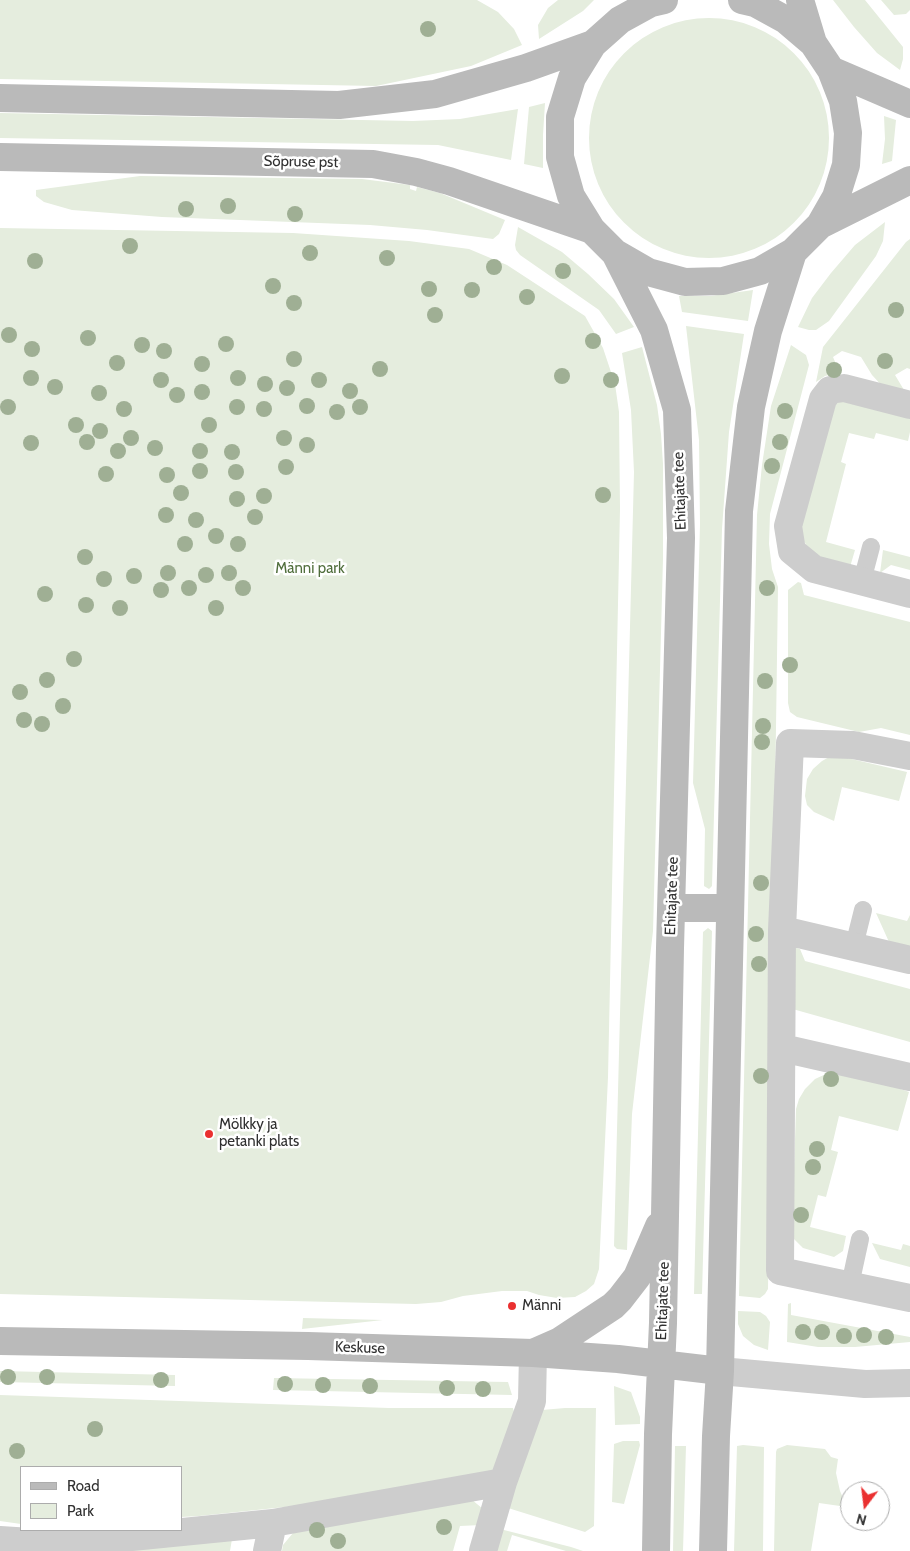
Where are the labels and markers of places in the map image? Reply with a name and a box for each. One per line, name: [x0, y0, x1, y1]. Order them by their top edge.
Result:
place label: Mölkky ja petanki plats: [219, 1116, 299, 1151]
marker: Mölkky ja petanki plats: [203, 1128, 215, 1140]
place label: Männi: [522, 1297, 561, 1315]
marker: Männi: [506, 1300, 518, 1312]

